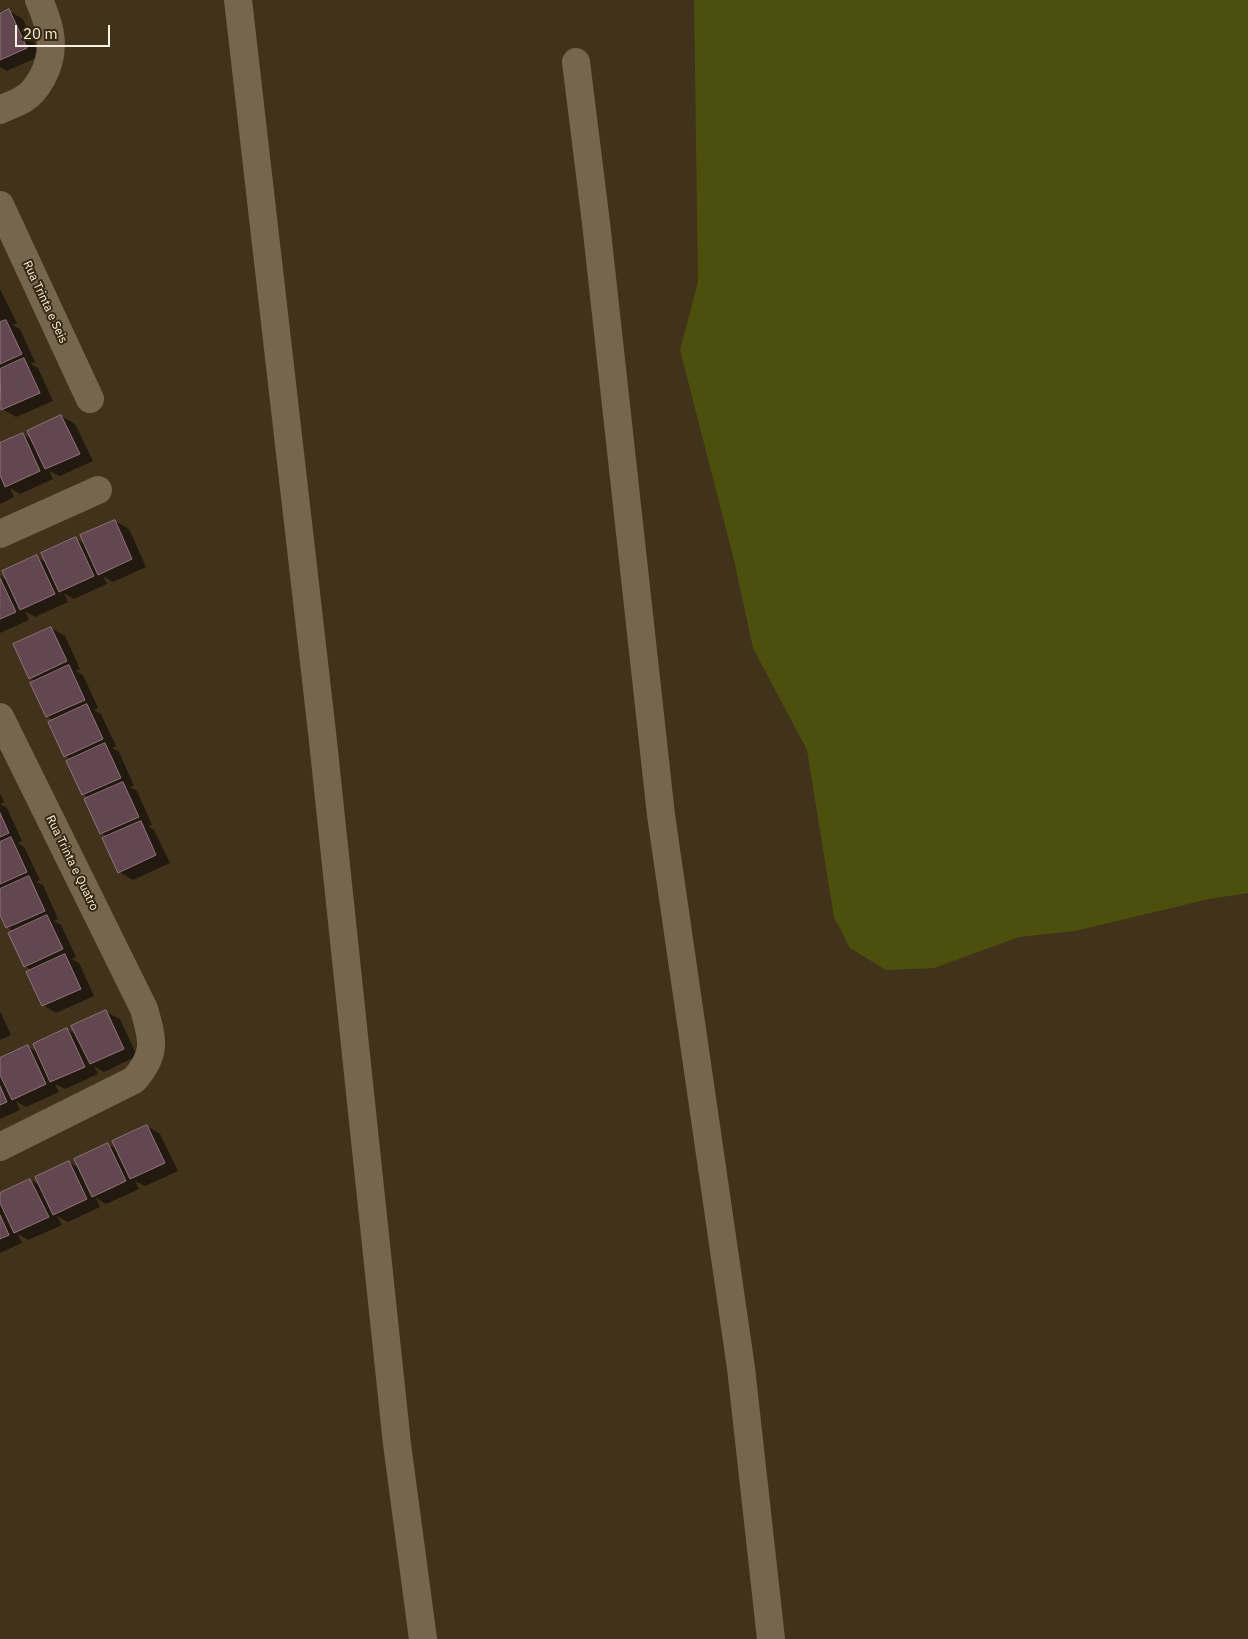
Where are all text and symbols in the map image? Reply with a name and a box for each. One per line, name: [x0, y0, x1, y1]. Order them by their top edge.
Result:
scale bar: [18, 15, 112, 47]
text: 20 m: [23, 24, 58, 43]
street label: Rua Trinta e Seis: [20, 258, 70, 346]
street label: Rua Trinta e Quatro: [43, 813, 101, 913]

